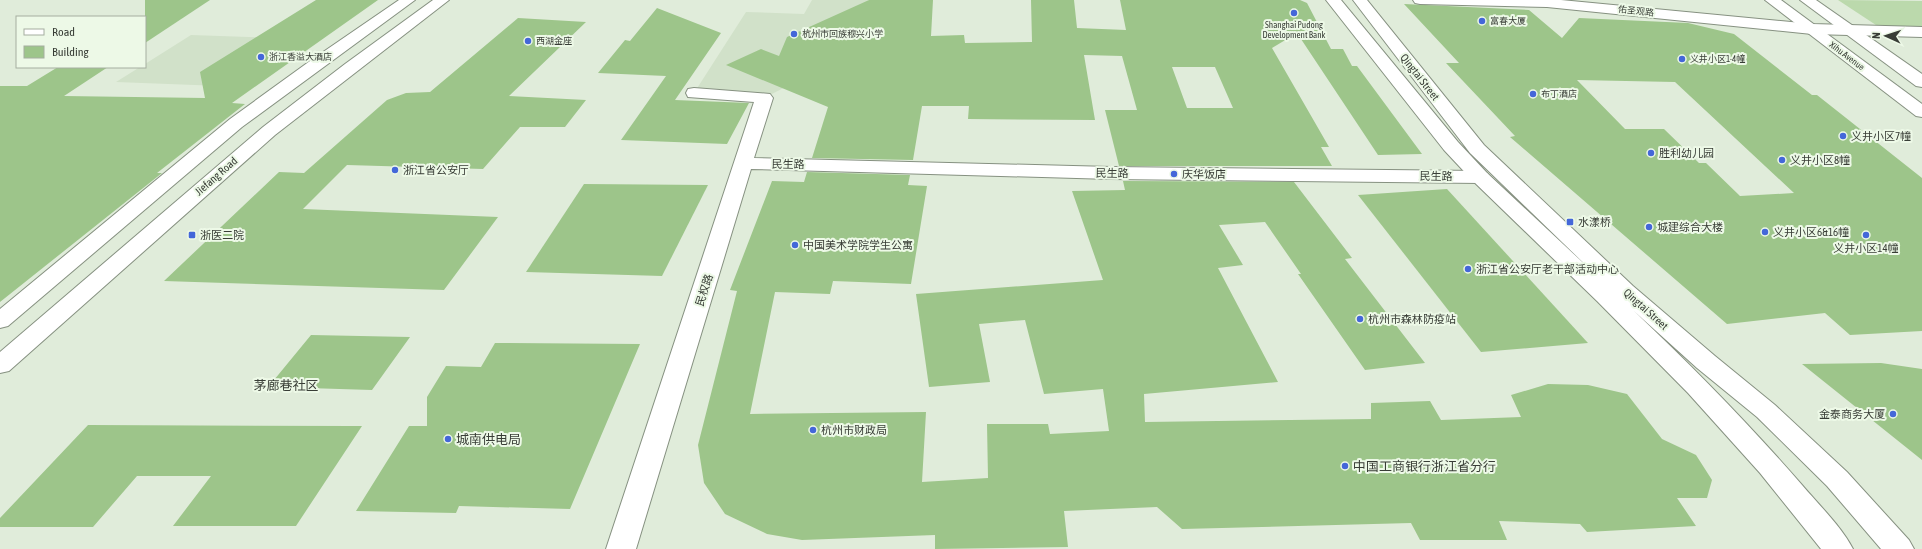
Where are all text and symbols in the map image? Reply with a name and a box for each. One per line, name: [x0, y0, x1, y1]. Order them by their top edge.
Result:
street label: 佑圣观路: [1617, 4, 1654, 18]
marker: Shanghai Pudong Development Bank: [1289, 8, 1299, 18]
legend: [16, 16, 146, 68]
marker: 富春大厦: [1477, 16, 1487, 26]
place label: 富春大厦: [1490, 16, 1526, 26]
north arrow: [1866, 16, 1906, 56]
place label: Shanghai Pudong Development Bank: [1262, 20, 1326, 40]
text: Road: [52, 25, 75, 39]
place label: 杭州市回族穆兴小学: [802, 28, 883, 39]
marker: 杭州市回族穆兴小学: [789, 29, 799, 39]
text: N: [1870, 32, 1882, 39]
marker: 西湖金座: [523, 36, 533, 46]
place label: 西湖金座: [536, 36, 572, 46]
street label: Xihu Avenue: [1828, 40, 1866, 72]
text: Building: [52, 45, 90, 59]
street label: Qingtai Street: [1398, 51, 1442, 103]
marker: 浙江香溢大酒店: [256, 52, 266, 62]
place label: 浙江香溢大酒店: [269, 52, 332, 62]
place label: 义井小区1-4幢: [1690, 53, 1745, 64]
marker: 义井小区1-4幢: [1677, 54, 1687, 64]
marker: 布丁酒店: [1528, 89, 1538, 99]
place label: 布丁酒店: [1541, 89, 1577, 99]
place label: 义井小区7幢: [1851, 130, 1911, 142]
marker: 义井小区7幢: [1838, 131, 1848, 141]
place label: 胜利幼儿园: [1659, 147, 1714, 159]
marker: 胜利幼儿园: [1646, 148, 1656, 158]
street label: Jiefang Road: [193, 154, 239, 198]
place label: 义井小区8幢: [1790, 154, 1850, 166]
marker: 义井小区8幢: [1777, 155, 1787, 165]
street label: 民生路: [771, 158, 805, 170]
place label: 浙江省公安厅: [403, 164, 469, 176]
marker: 浙江省公安厅: [390, 165, 400, 175]
street label: 民生路: [1095, 167, 1129, 179]
place label: 庆华饭店: [1182, 168, 1226, 180]
marker: 庆华饭店: [1169, 169, 1179, 179]
street label: 民生路: [1419, 170, 1453, 182]
place label: 水漾桥: [1578, 216, 1611, 228]
marker: 水漾桥: [1565, 217, 1575, 227]
place label: 城建综合大楼: [1657, 221, 1723, 233]
marker: 城建综合大楼: [1644, 222, 1654, 232]
place label: 义井小区6&16幢: [1773, 226, 1849, 238]
marker: 义井小区6&16幢: [1760, 227, 1770, 237]
place label: 浙医二院: [200, 229, 244, 241]
marker: 浙医二院: [187, 230, 197, 240]
marker: 义井小区14幢: [1861, 230, 1871, 240]
place label: 中国美术学院学生公寓: [803, 239, 913, 251]
marker: 中国美术学院学生公寓: [790, 240, 800, 250]
place label: 义井小区14幢: [1833, 242, 1899, 254]
place label: 浙江省公安厅老干部活动中心: [1476, 263, 1619, 275]
marker: 浙江省公安厅老干部活动中心: [1463, 264, 1473, 274]
street label: 民权路: [693, 272, 715, 308]
street label: Qingtai Street: [1621, 286, 1671, 332]
place label: 杭州市森林防疫站: [1368, 313, 1456, 325]
marker: 杭州市森林防疫站: [1355, 314, 1365, 324]
district label: 茅廊巷社区: [253, 378, 319, 393]
place label: 金泰商务大厦: [1819, 408, 1885, 420]
marker: 金泰商务大厦: [1888, 409, 1898, 419]
place label: 杭州市财政局: [821, 424, 887, 436]
marker: 杭州市财政局: [808, 425, 818, 435]
place label: 城南供电局: [456, 432, 521, 447]
marker: 城南供电局: [443, 434, 453, 444]
place label: 中国工商银行浙江省分行: [1353, 459, 1496, 474]
marker: 中国工商银行浙江省分行: [1340, 461, 1350, 471]

